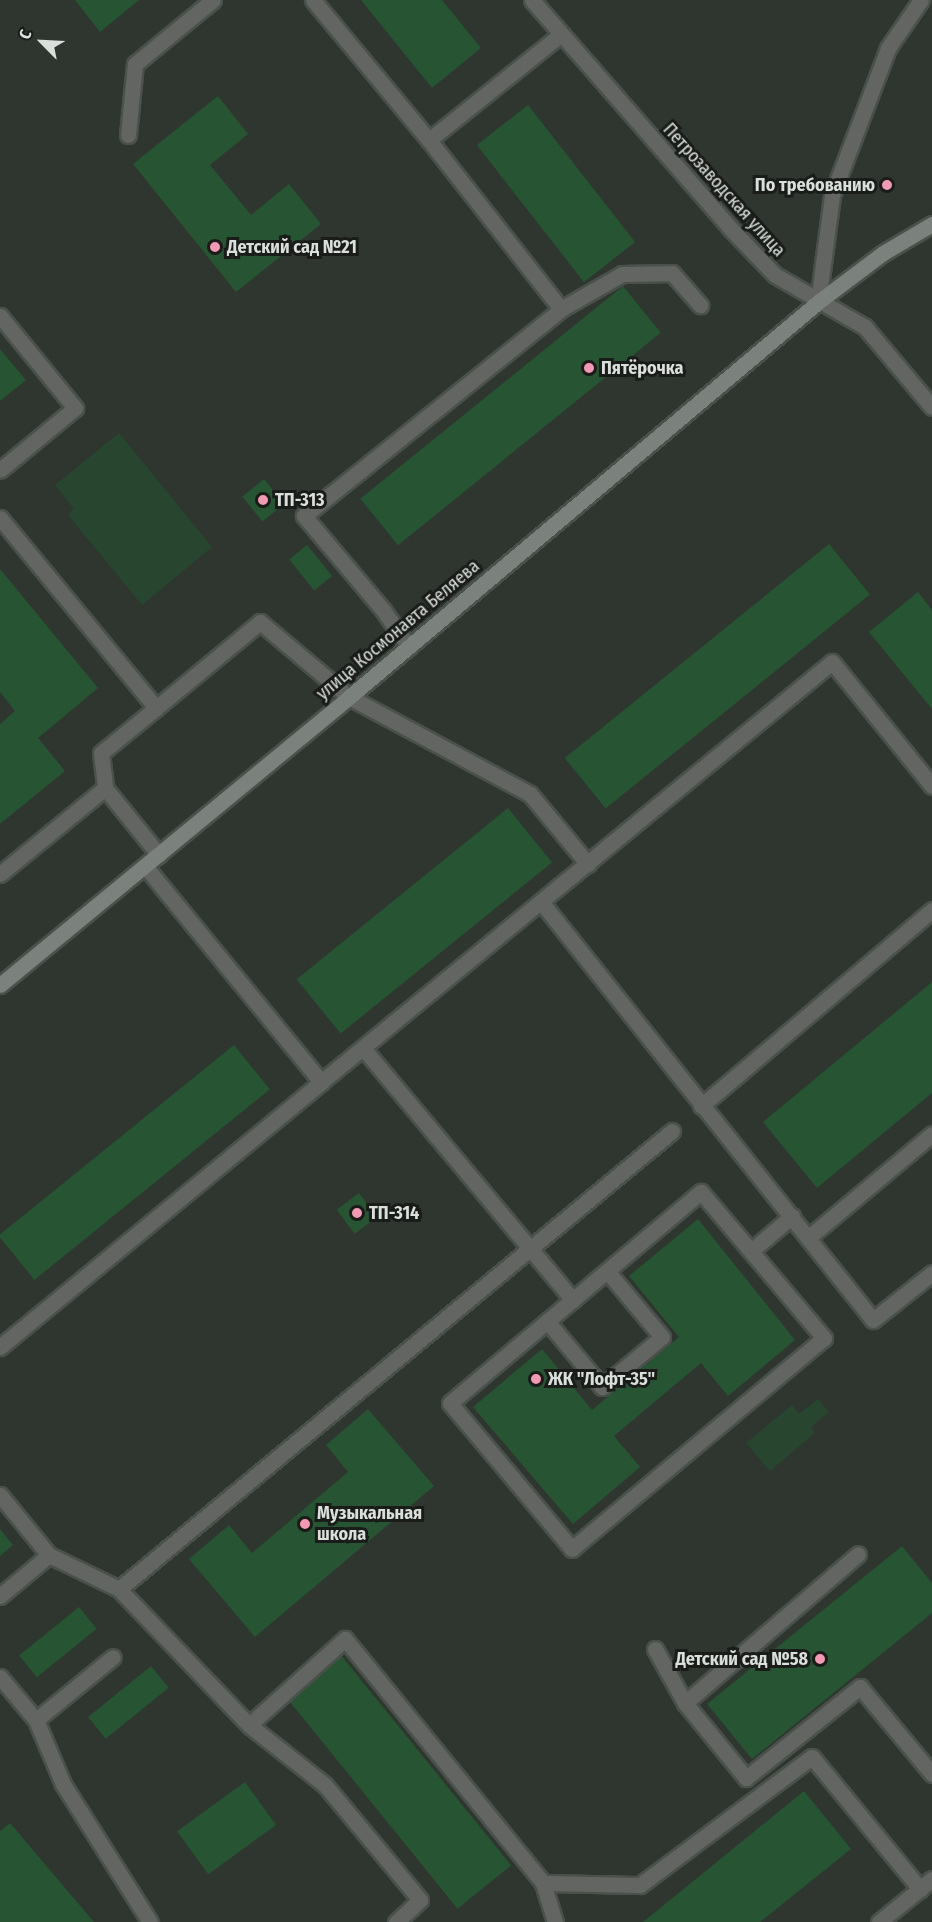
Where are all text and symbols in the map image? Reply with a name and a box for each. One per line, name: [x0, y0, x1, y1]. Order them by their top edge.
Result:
north arrow: [12, 12, 72, 72]
text: С: [15, 27, 35, 42]
street label: Петрозаводская улица: [658, 119, 790, 261]
place label: По требованию: [755, 174, 875, 196]
marker: По требованию: [880, 178, 894, 192]
place label: Детский сад №21: [227, 236, 357, 258]
marker: Детский сад №21: [208, 240, 222, 254]
place label: Пятёрочка: [601, 357, 683, 379]
marker: Пятёрочка: [582, 361, 596, 375]
place label: ТП-313: [275, 489, 325, 511]
marker: ТП-313: [256, 493, 270, 507]
street label: улица Космонавта Беляева: [312, 556, 484, 704]
place label: ТП-314: [369, 1202, 419, 1224]
marker: ТП-314: [350, 1206, 364, 1220]
place label: ЖК "Лофт-35": [548, 1368, 655, 1390]
marker: ЖК "Лофт-35": [529, 1372, 543, 1386]
place label: Музыкальная школа: [317, 1503, 422, 1546]
marker: Музыкальная школа: [298, 1517, 312, 1531]
place label: Детский сад №58: [675, 1648, 808, 1670]
marker: Детский сад №58: [813, 1652, 827, 1666]

